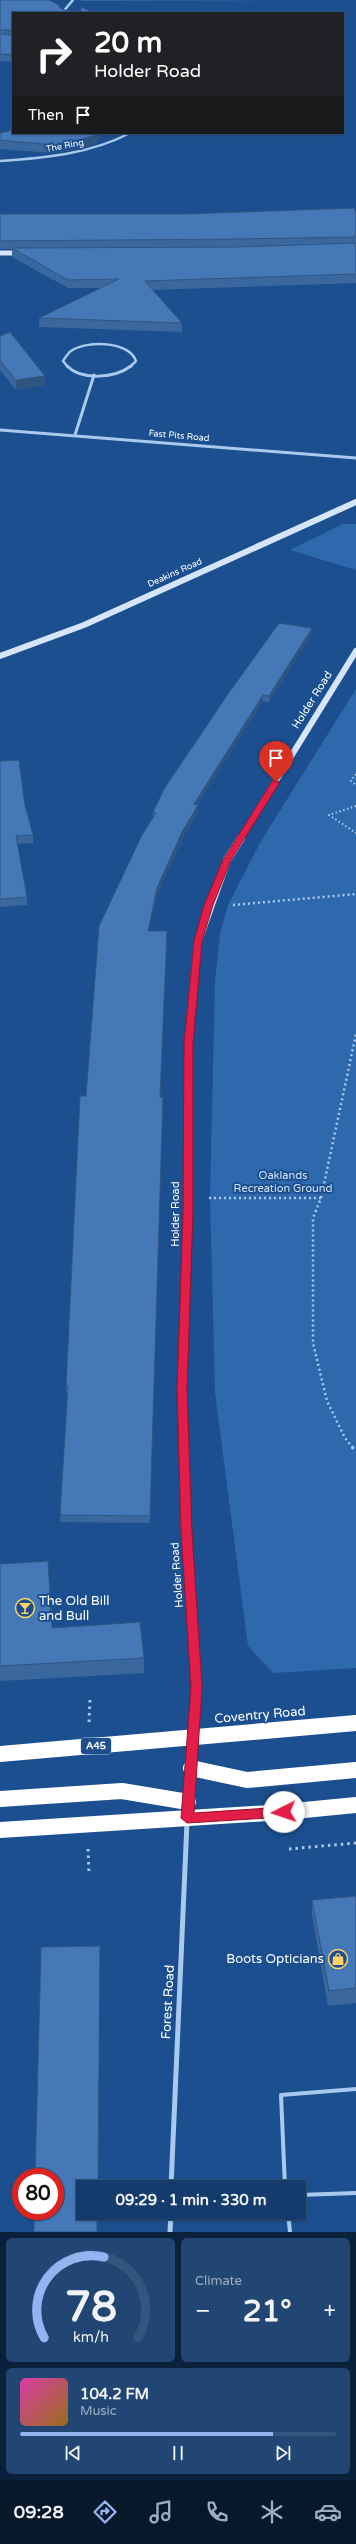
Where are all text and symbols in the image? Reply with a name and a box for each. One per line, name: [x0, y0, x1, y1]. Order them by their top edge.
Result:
text: 20 m: [94, 26, 162, 60]
icon: right: [28, 28, 80, 80]
text: Holder Road: [94, 60, 201, 82]
icon: arrive: [72, 104, 94, 126]
text: Then: [28, 106, 64, 124]
street label: The Ring: [45, 137, 85, 155]
street label: Fast Pits Road: [148, 428, 210, 444]
street label: Deakins Road: [146, 556, 204, 590]
street label: Holder Road: [289, 669, 335, 731]
pin: [259, 741, 293, 782]
icon: arrive: [265, 747, 287, 769]
park label: Oaklands Recreation Ground: [234, 1169, 332, 1195]
street label: Holder Road: [169, 1181, 182, 1247]
street label: Holder Road: [168, 1542, 186, 1608]
place label: The Old Bill and Bull: [39, 1593, 109, 1624]
bar icon: The Old Bill and Bull: [14, 1597, 36, 1619]
street label: Coventry Road: [214, 1703, 306, 1727]
road number: A45: [81, 1738, 111, 1754]
position arrow: [263, 1791, 305, 1833]
shop icon: Boots Opticians: [327, 1948, 349, 1970]
place label: Boots Opticians: [226, 1951, 324, 1967]
street label: Forest Road: [158, 1964, 178, 2040]
speed limit sign: 80: [12, 2168, 64, 2220]
text: 09:29 · 1 min · 330 m: [116, 2191, 266, 2209]
text: Climate: [195, 2273, 242, 2289]
text: 78: [64, 2283, 117, 2333]
text: 21°: [243, 2293, 292, 2330]
text: −: [195, 2298, 211, 2324]
text: +: [324, 2298, 336, 2324]
text: km/h: [73, 2329, 108, 2346]
text: 104.2 FM: [80, 2385, 149, 2403]
text: Music: [80, 2403, 117, 2419]
icon: previous: [62, 2442, 84, 2464]
icon: pause: [167, 2442, 189, 2464]
icon: next: [272, 2442, 294, 2464]
icon: directions: [91, 2498, 119, 2526]
icon: music: [147, 2498, 175, 2526]
icon: phone: [203, 2498, 231, 2526]
icon: climate: [258, 2498, 286, 2526]
icon: car: [314, 2498, 342, 2526]
text: 09:28: [14, 2501, 64, 2523]

